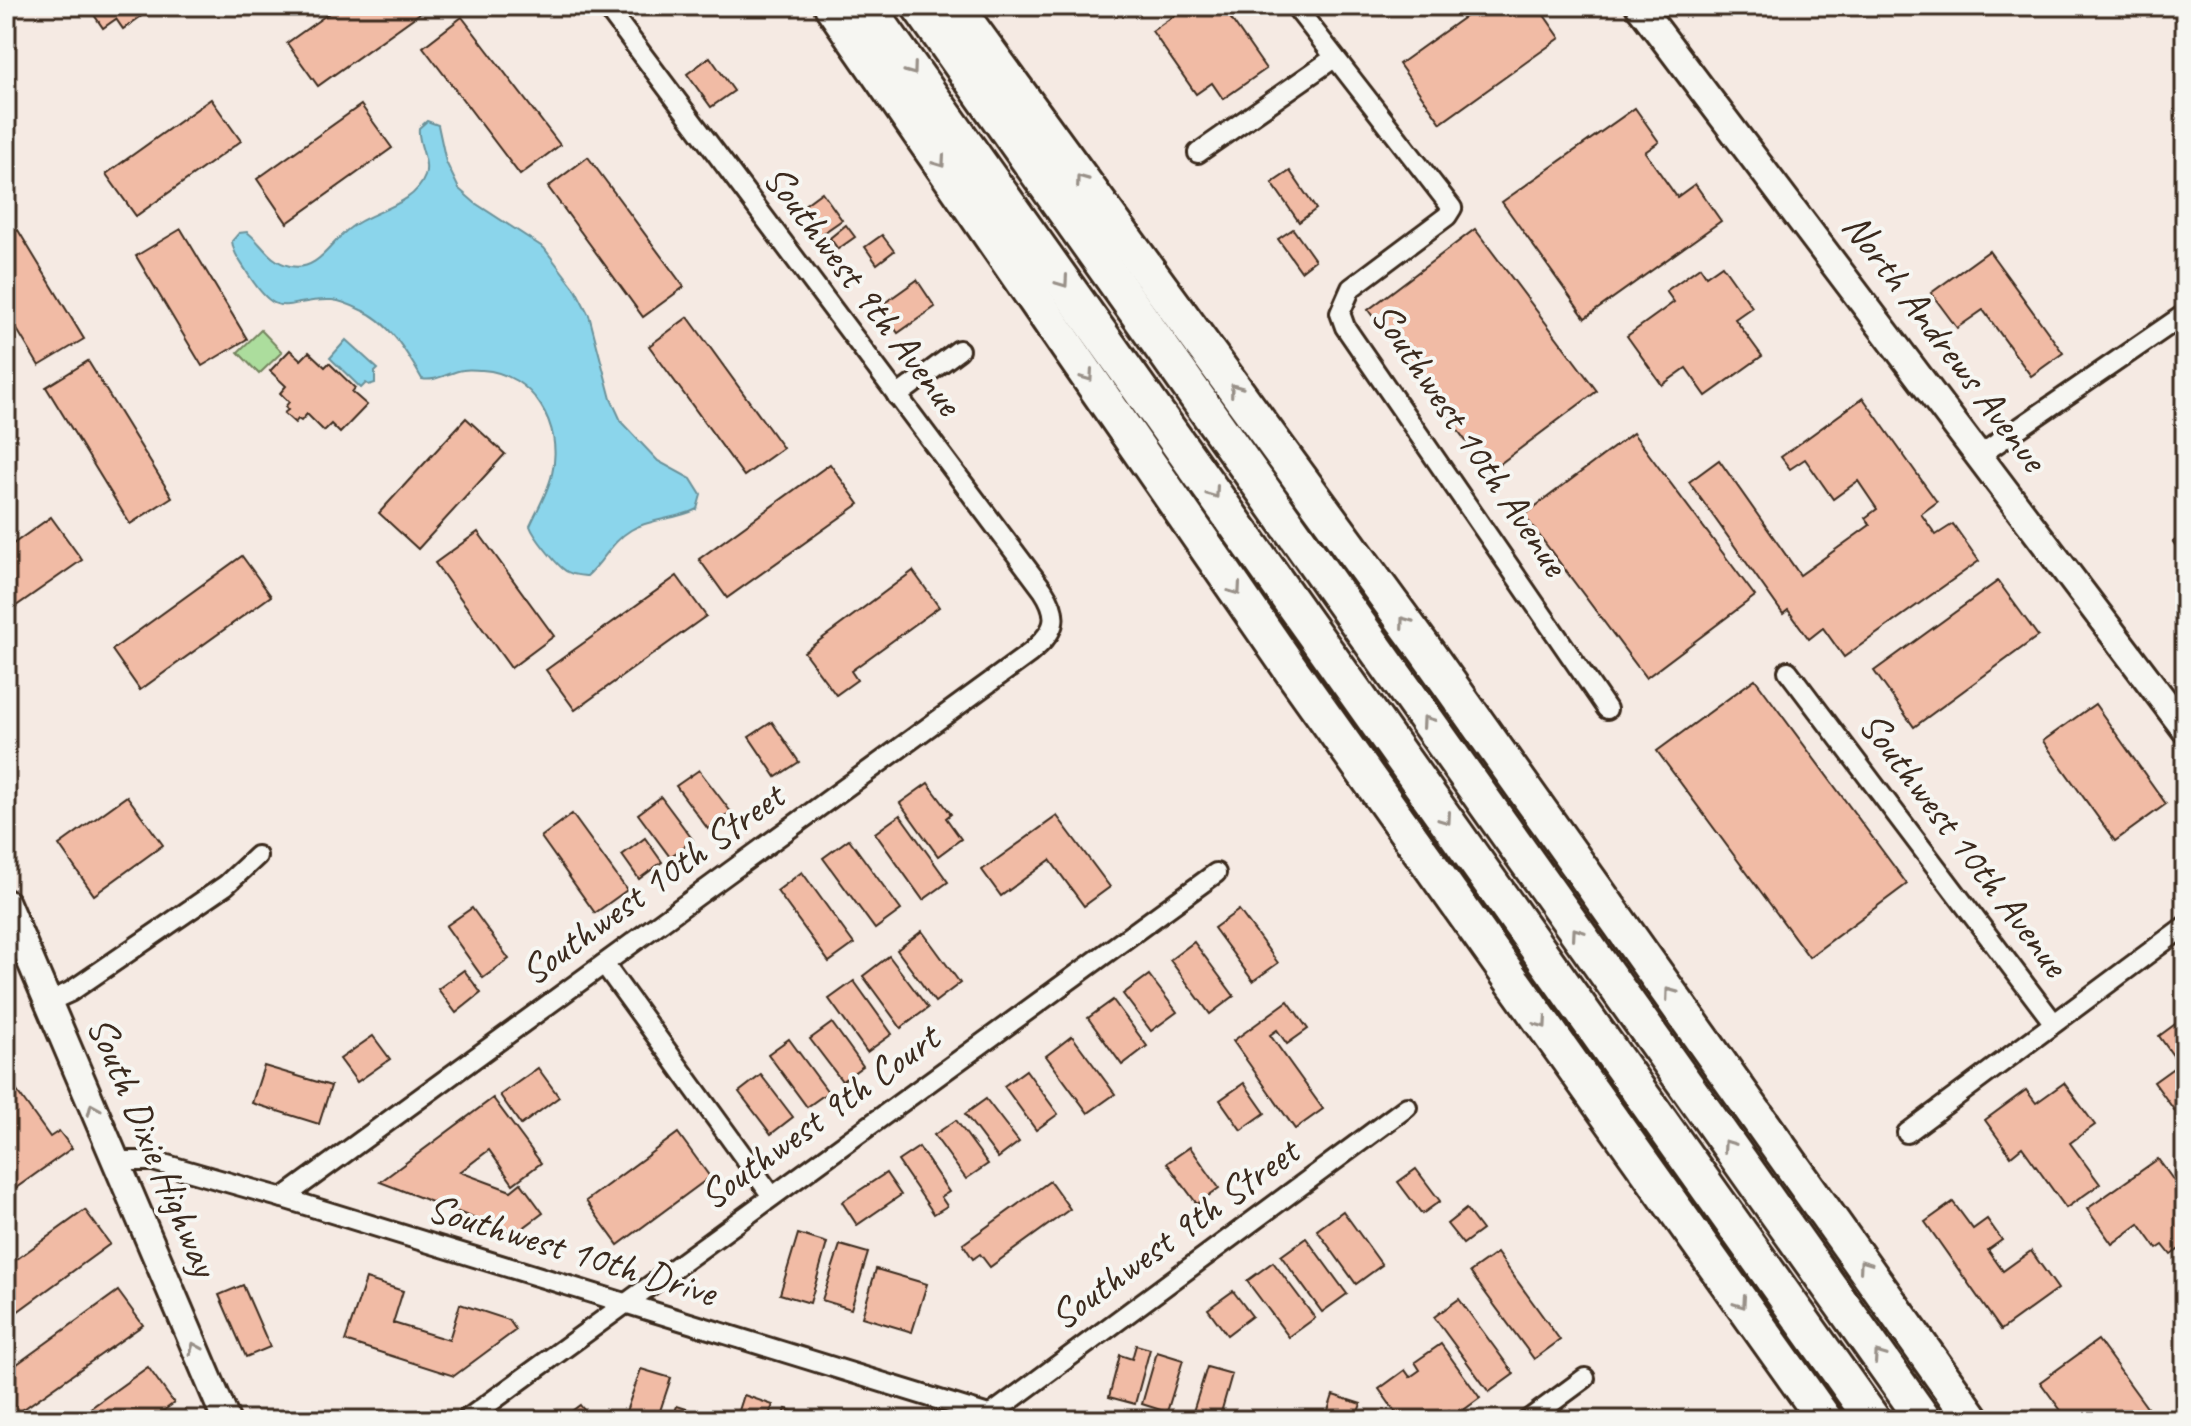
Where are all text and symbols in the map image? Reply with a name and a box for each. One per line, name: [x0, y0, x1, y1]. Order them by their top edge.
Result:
one-way arrow: [902, 61, 917, 75]
one-way arrow: [930, 154, 945, 168]
street label: Southwest 9th Avenue: [753, 155, 975, 428]
one-way arrow: [1076, 174, 1091, 188]
street label: North Andrews Avenue: [1832, 203, 2060, 483]
one-way arrow: [1053, 273, 1068, 287]
street label: Southwest 10th Avenue: [1360, 293, 1582, 588]
one-way arrow: [1078, 368, 1093, 382]
one-way arrow: [1230, 383, 1245, 398]
one-way arrow: [1204, 485, 1218, 499]
one-way arrow: [1226, 581, 1241, 595]
one-way arrow: [1400, 616, 1415, 630]
street label: Southwest 10th Avenue: [1848, 702, 2082, 989]
one-way arrow: [1422, 715, 1437, 729]
street label: Southwest 10th Street: [511, 770, 796, 996]
one-way arrow: [1436, 811, 1450, 825]
one-way arrow: [1572, 927, 1587, 941]
one-way arrow: [1665, 987, 1680, 1002]
street label: South Dixie Highway: [76, 1009, 231, 1286]
street label: Southwest 9th Court: [689, 1011, 952, 1221]
one-way arrow: [1532, 1014, 1547, 1028]
one-way arrow: [87, 1103, 103, 1117]
street label: Southwest 9th Street: [1040, 1125, 1311, 1341]
one-way arrow: [1723, 1139, 1738, 1153]
street label: Southwest 10th Drive: [422, 1182, 725, 1318]
one-way arrow: [1859, 1259, 1873, 1274]
one-way arrow: [1732, 1295, 1746, 1309]
one-way arrow: [189, 1342, 205, 1356]
one-way arrow: [1874, 1351, 1889, 1365]

